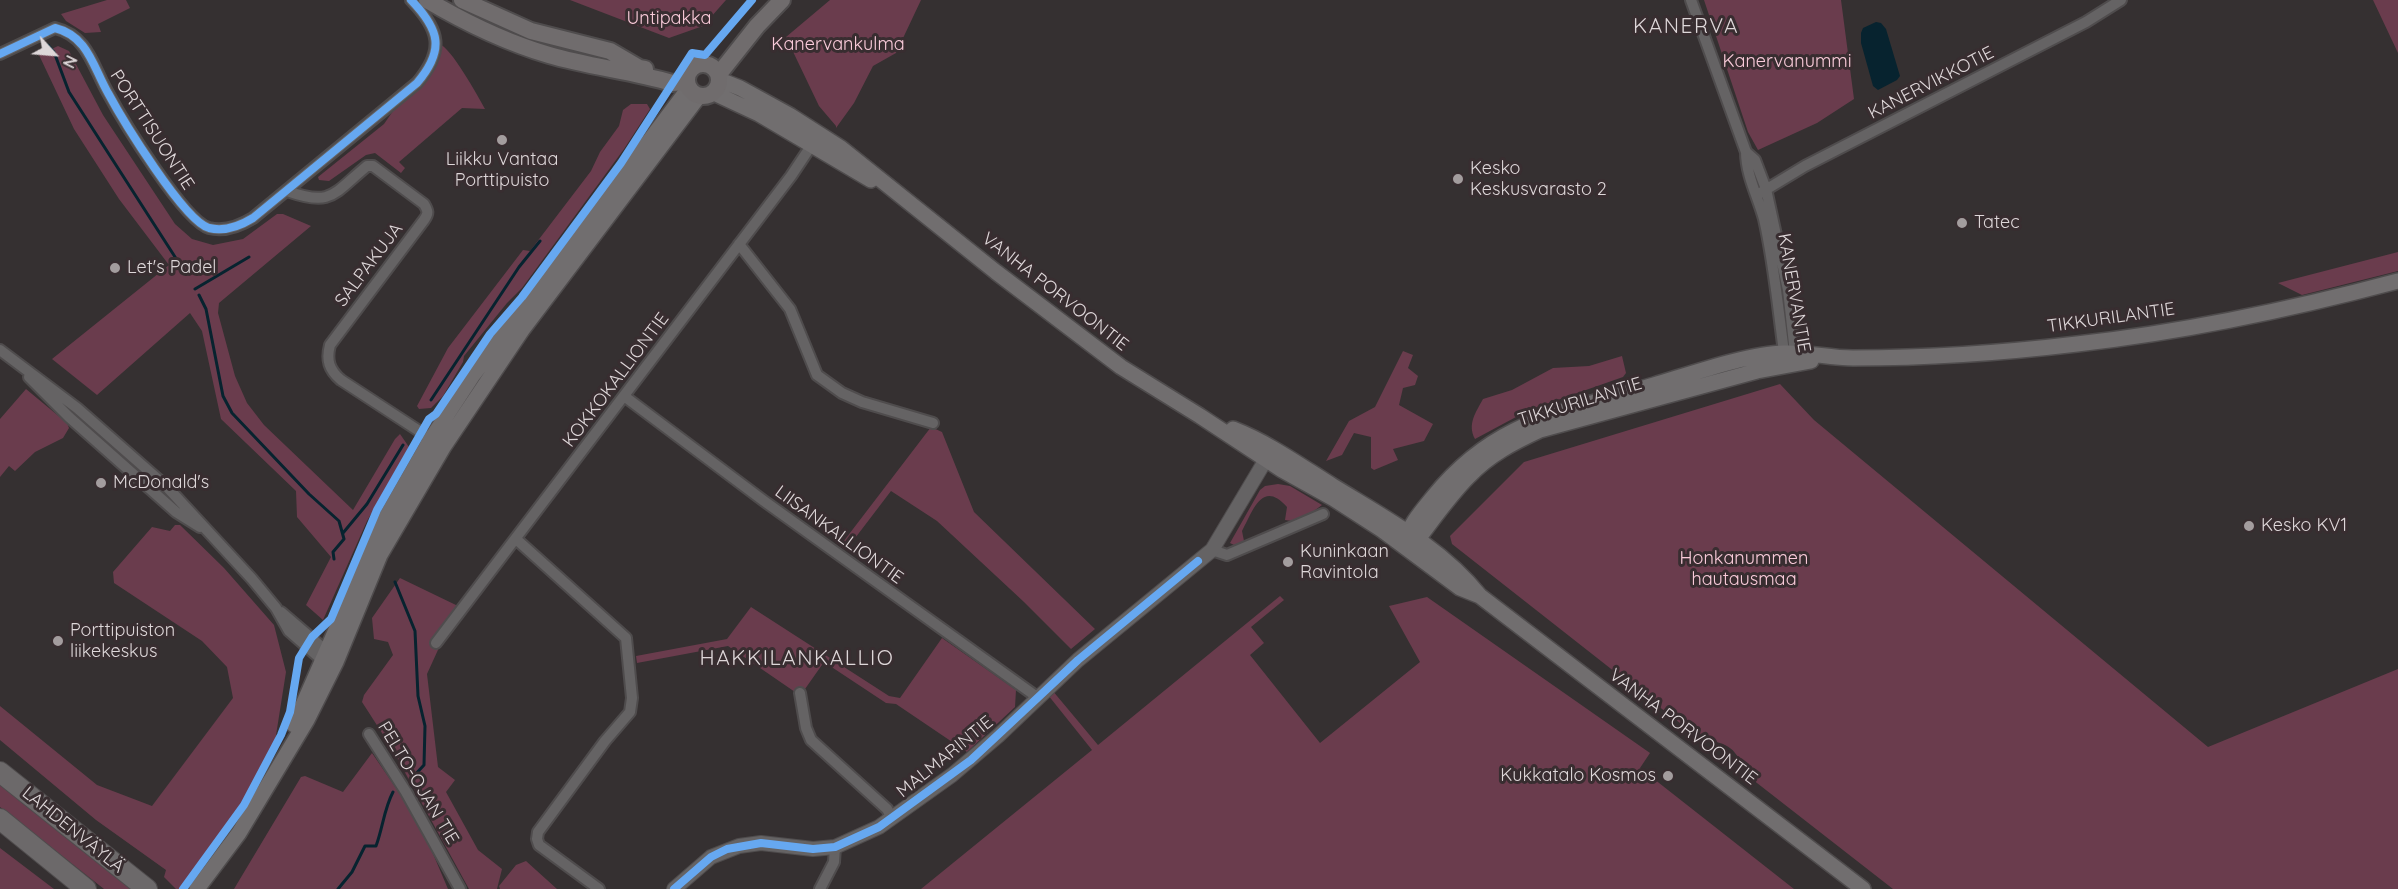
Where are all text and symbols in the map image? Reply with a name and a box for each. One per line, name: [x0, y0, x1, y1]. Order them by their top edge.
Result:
park label: Untipakka: [626, 8, 712, 30]
district label: KANERVA: [1633, 14, 1739, 40]
north arrow: [24, 24, 84, 84]
park label: Kanervankulma: [771, 34, 905, 56]
street label: KANERVIKKOTIE: [1865, 42, 1997, 124]
park label: Kanervanummi: [1722, 51, 1852, 73]
text: N: [59, 52, 82, 72]
street label: PORTTISUONTIE: [105, 66, 199, 194]
marker: Liikku Vantaa Porttipuisto: [495, 133, 509, 147]
place label: Liikku Vantaa Porttipuisto: [446, 149, 558, 192]
place label: Kesko Keskusvarasto 2: [1470, 158, 1607, 201]
marker: Kesko Keskusvarasto 2: [1451, 172, 1465, 186]
place label: Tatec: [1974, 212, 2019, 234]
marker: Tatec: [1955, 216, 1969, 230]
street label: SALPAKUJA: [331, 219, 407, 311]
street label: VANHA PORVOONTIE: [977, 228, 1133, 356]
street label: KANERVANTIE: [1773, 232, 1815, 354]
place label: Let's Padel: [127, 257, 216, 279]
marker: Let's Padel: [108, 261, 122, 275]
street label: TIKKURILANTIE: [2046, 298, 2176, 338]
street label: KOKKOKALLIONTIE: [558, 308, 674, 452]
street label: TIKKURILANTIE: [1515, 373, 1645, 431]
place label: McDonald's: [113, 472, 209, 494]
marker: McDonald's: [94, 476, 108, 490]
street label: LIISANKALLIONTIE: [771, 481, 907, 589]
place label: Kesko KV1: [2261, 515, 2347, 537]
marker: Kesko KV1: [2242, 519, 2256, 533]
place label: Kuninkaan Ravintola: [1300, 541, 1389, 584]
park label: Honkanummen hautausmaa: [1680, 548, 1808, 590]
marker: Kuninkaan Ravintola: [1281, 555, 1295, 569]
place label: Porttipuiston liikekeskus: [70, 620, 175, 662]
marker: Porttipuiston liikekeskus: [51, 634, 65, 648]
district label: HAKKILANKALLIO: [700, 646, 894, 672]
street label: VANHA PORVOONTIE: [1605, 664, 1761, 790]
street label: MALMARINTIE: [892, 712, 998, 802]
street label: PELTO-OJAN TIE: [373, 718, 463, 848]
place label: Kukkatalo Kosmos: [1500, 765, 1656, 787]
marker: Kukkatalo Kosmos: [1661, 769, 1675, 783]
street label: LAHDENVÄYLÄ: [17, 782, 129, 878]

